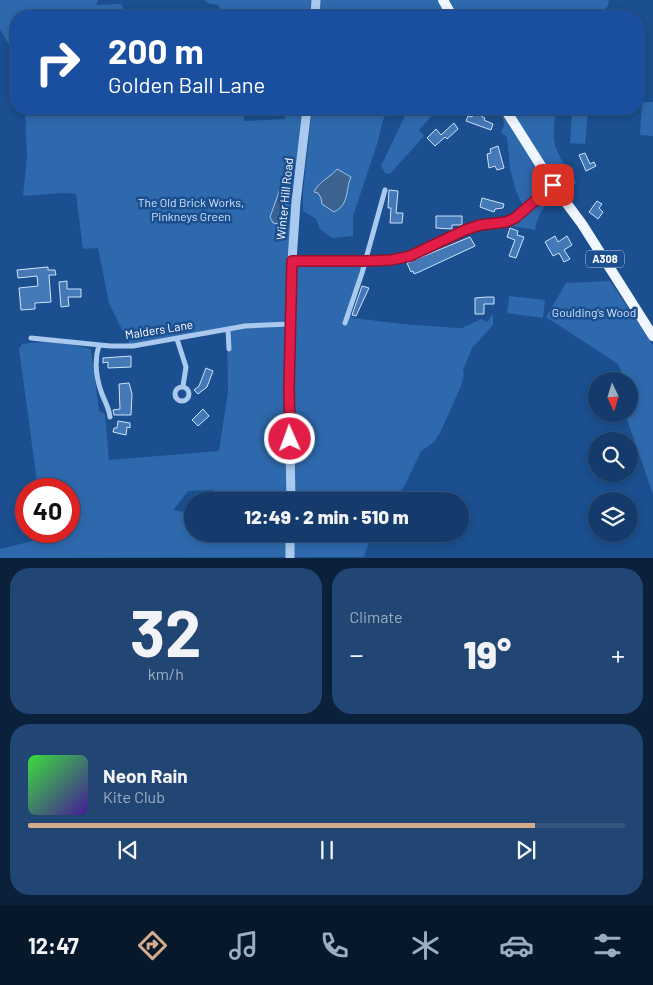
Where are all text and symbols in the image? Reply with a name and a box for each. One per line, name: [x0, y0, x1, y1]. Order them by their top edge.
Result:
text: 200 m: [108, 29, 204, 71]
icon: right: [25, 30, 90, 95]
text: Golden Ball Lane: [108, 71, 265, 97]
street label: Winter Hill Road: [273, 157, 295, 241]
pin: [532, 164, 574, 206]
icon: arrive: [539, 171, 567, 199]
park label: The Old Brick Works, Pinkneys Green: [138, 195, 244, 223]
road number: A308: [586, 250, 624, 268]
park label: Goulding's Wood: [552, 305, 636, 319]
street label: Malders Lane: [124, 317, 194, 341]
north arrow: [588, 372, 638, 422]
map controls: [588, 372, 638, 542]
position arrow: [263, 412, 315, 464]
button: search: [588, 432, 638, 482]
speed limit sign: 40: [15, 478, 80, 543]
button: layers: [588, 492, 638, 542]
text: 12:49 · 2 min · 510 m: [244, 505, 409, 528]
text: 32: [130, 592, 202, 670]
text: Climate: [350, 607, 402, 626]
text: 19°: [463, 631, 511, 677]
text: −: [350, 637, 364, 671]
text: +: [611, 637, 625, 671]
text: km/h: [148, 664, 184, 683]
text: Neon Rain: [103, 764, 188, 787]
text: Kite Club: [103, 787, 165, 806]
icon: previous: [114, 836, 142, 864]
icon: pause: [313, 836, 341, 864]
icon: next: [512, 836, 540, 864]
icon: directions: [135, 928, 170, 963]
icon: music: [226, 928, 261, 963]
icon: phone: [317, 928, 352, 963]
icon: climate: [408, 928, 443, 963]
icon: car: [499, 928, 534, 963]
icon: filters: [590, 928, 625, 963]
text: 12:47: [28, 932, 79, 958]

